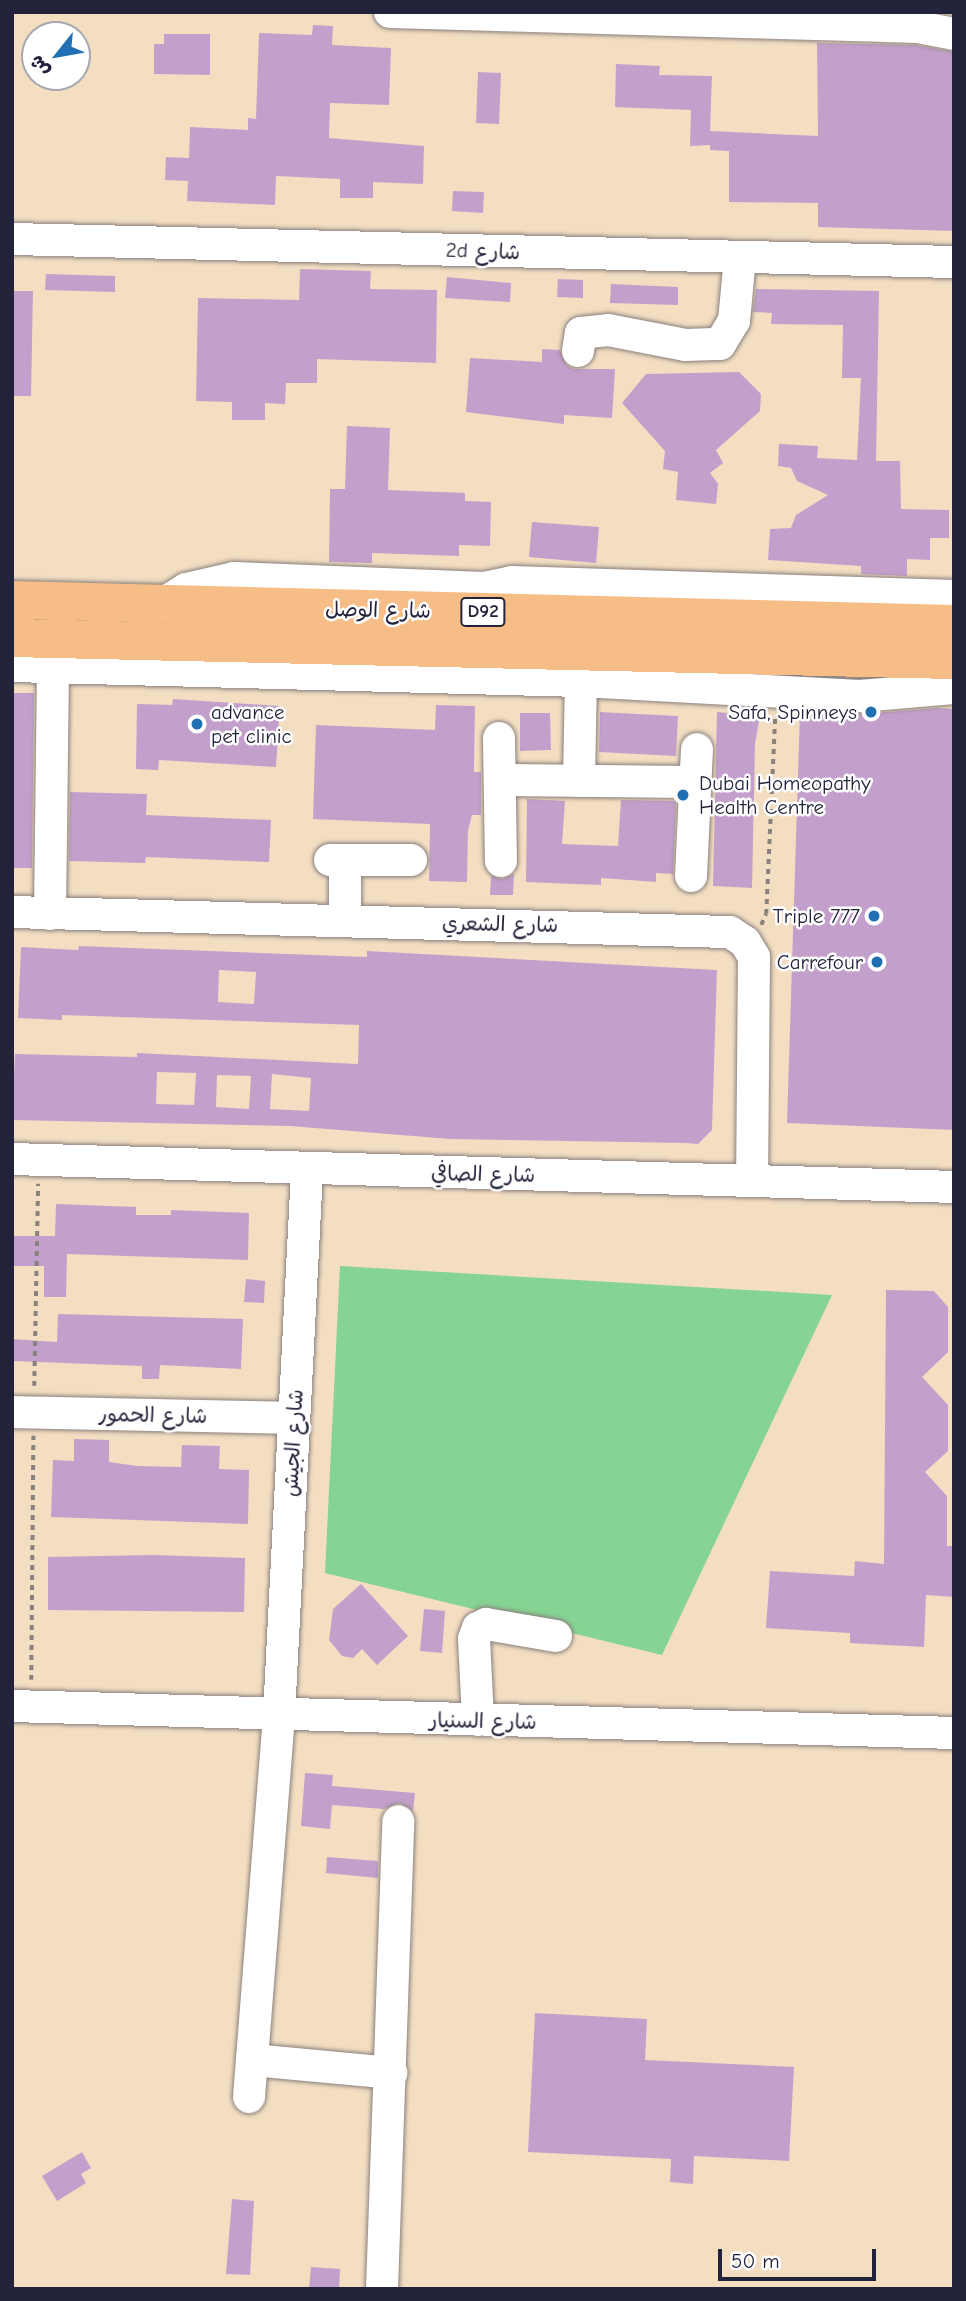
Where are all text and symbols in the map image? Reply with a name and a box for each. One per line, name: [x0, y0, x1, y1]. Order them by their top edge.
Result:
north arrow: [21, 21, 91, 91]
text: ش: [25, 51, 55, 80]
street label: 2d شارع: [445, 237, 521, 265]
street label: شارع الوصل: [325, 596, 431, 624]
road number: D92: [460, 596, 506, 628]
place label: advance pet clinic: [211, 699, 292, 749]
place label: Safa, Spinneys: [728, 699, 857, 725]
marker: Safa, Spinneys: [863, 704, 879, 720]
marker: advance pet clinic: [189, 716, 205, 732]
place label: Dubai Homeopathy Health Centre: [699, 770, 871, 820]
marker: Dubai Homeopathy Health Centre: [673, 785, 693, 805]
place label: Triple 777: [773, 903, 860, 929]
marker: Triple 777: [866, 908, 882, 924]
street label: شارع الشعري: [442, 910, 558, 938]
place label: Carrefour: [777, 949, 863, 975]
marker: Carrefour: [869, 954, 885, 970]
street label: شارع الصافي: [431, 1160, 535, 1188]
street label: شارع الجيش: [278, 1389, 308, 1497]
street label: شارع الحمور: [99, 1401, 207, 1429]
street label: شارع السنيار: [429, 1707, 537, 1735]
scale bar: [721, 2234, 878, 2278]
text: 50 m: [731, 2249, 780, 2273]

